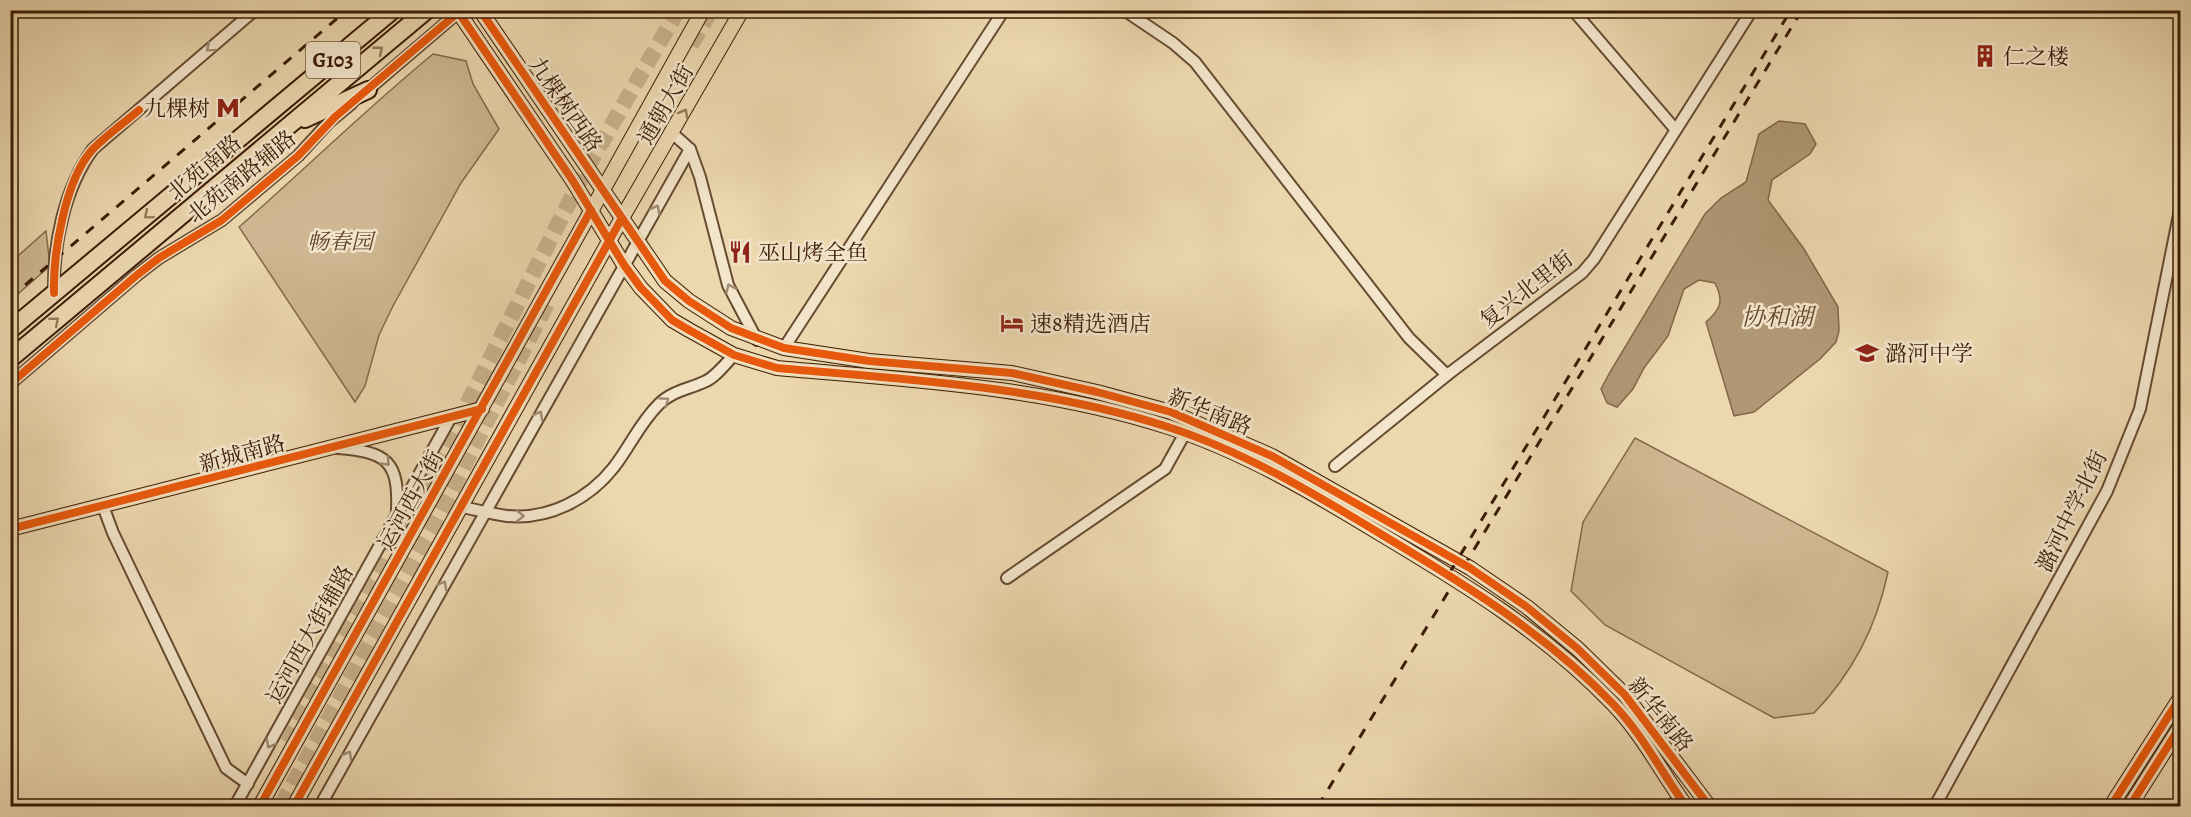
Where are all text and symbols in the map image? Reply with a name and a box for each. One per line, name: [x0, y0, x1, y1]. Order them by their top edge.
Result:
one-way arrow: [206, 41, 217, 52]
road number: G103: [306, 42, 360, 78]
place label: 仁之楼: [2003, 42, 2069, 72]
building icon: 仁之楼: [1972, 43, 1998, 69]
one-way arrow: [372, 47, 383, 58]
street label: 九棵树西路: [521, 51, 609, 158]
street label: 通朝大街: [631, 59, 701, 150]
place label: 九棵树: [144, 94, 210, 124]
metro station icon: 九棵树: [215, 95, 241, 121]
one-way arrow: [677, 109, 688, 119]
street label: 北苑南路辅路: [181, 124, 302, 230]
street label: 北苑南路: [161, 128, 248, 208]
one-way arrow: [649, 205, 660, 215]
one-way arrow: [144, 207, 155, 218]
park label: 畅春园: [307, 227, 376, 257]
place label: 巫山烤全鱼: [758, 238, 868, 268]
restaurant icon: 巫山烤全鱼: [727, 239, 753, 265]
street label: 复兴北里街: [1474, 244, 1579, 335]
one-way arrow: [726, 284, 738, 295]
water label: 协和湖: [1741, 301, 1817, 333]
place label: 速8精选酒店: [1030, 309, 1151, 339]
hotel icon: 速8精选酒店: [999, 310, 1025, 336]
one-way arrow: [48, 317, 59, 328]
place label: 潞河中学: [1885, 339, 1973, 369]
school or university icon: 潞河中学: [1854, 340, 1880, 366]
street label: 新华南路: [1163, 382, 1256, 442]
one-way arrow: [658, 397, 669, 408]
one-way arrow: [532, 411, 543, 422]
street label: 新城南路: [196, 428, 289, 480]
street label: 运河西大街: [371, 445, 451, 556]
street label: 潞河中学北街: [2029, 446, 2114, 577]
one-way arrow: [379, 456, 390, 466]
one-way arrow: [515, 510, 524, 522]
street label: 运河西大街辅路: [259, 560, 360, 709]
one-way arrow: [436, 581, 448, 591]
street label: 新华南路: [1621, 671, 1700, 758]
one-way arrow: [266, 737, 277, 748]
one-way arrow: [341, 751, 352, 762]

